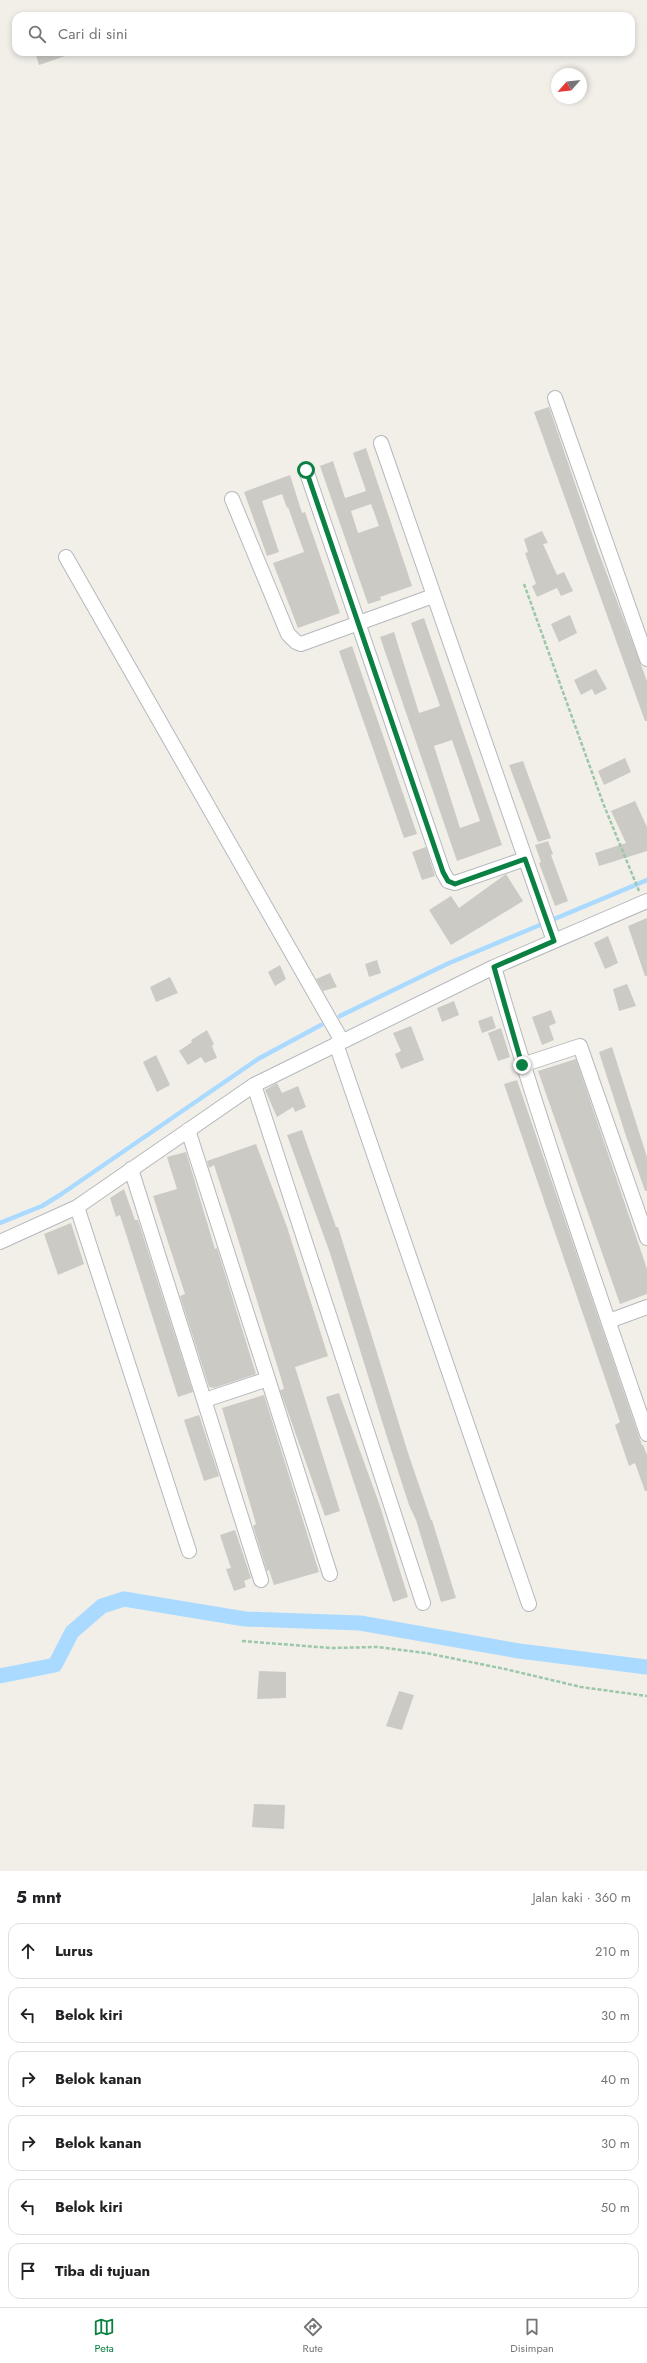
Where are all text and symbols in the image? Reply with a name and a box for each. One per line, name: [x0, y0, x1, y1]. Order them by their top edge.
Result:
search box: [12, 12, 635, 56]
icon: search: [26, 23, 48, 45]
text: Cari di sini: [58, 23, 128, 45]
north arrow: [551, 68, 587, 104]
route start: [297, 461, 315, 479]
route end: [513, 1056, 531, 1074]
text: 5 mnt: [16, 1885, 61, 1909]
text: Jalan kaki · 360 m: [532, 1888, 631, 1907]
icon: ahead: [17, 1940, 39, 1962]
text: Lurus: [55, 1940, 93, 1962]
text: 210 m: [595, 1942, 630, 1961]
icon: left: [17, 2004, 39, 2026]
text: Belok kiri: [55, 2004, 123, 2026]
text: 30 m: [601, 2006, 630, 2025]
icon: right: [17, 2068, 39, 2090]
text: Belok kanan: [55, 2068, 142, 2090]
text: 40 m: [601, 2070, 630, 2089]
icon: right: [17, 2132, 39, 2154]
text: Belok kanan: [55, 2132, 142, 2154]
text: 30 m: [601, 2134, 630, 2153]
icon: left: [17, 2196, 39, 2218]
text: Belok kiri: [55, 2196, 123, 2218]
text: 50 m: [601, 2198, 630, 2217]
icon: arrive: [17, 2260, 39, 2282]
text: Tiba di tujuan: [55, 2260, 150, 2282]
tab: Peta: [93, 2316, 115, 2356]
tab: Rute: [302, 2316, 324, 2356]
tab: Disimpan: [510, 2316, 554, 2356]

